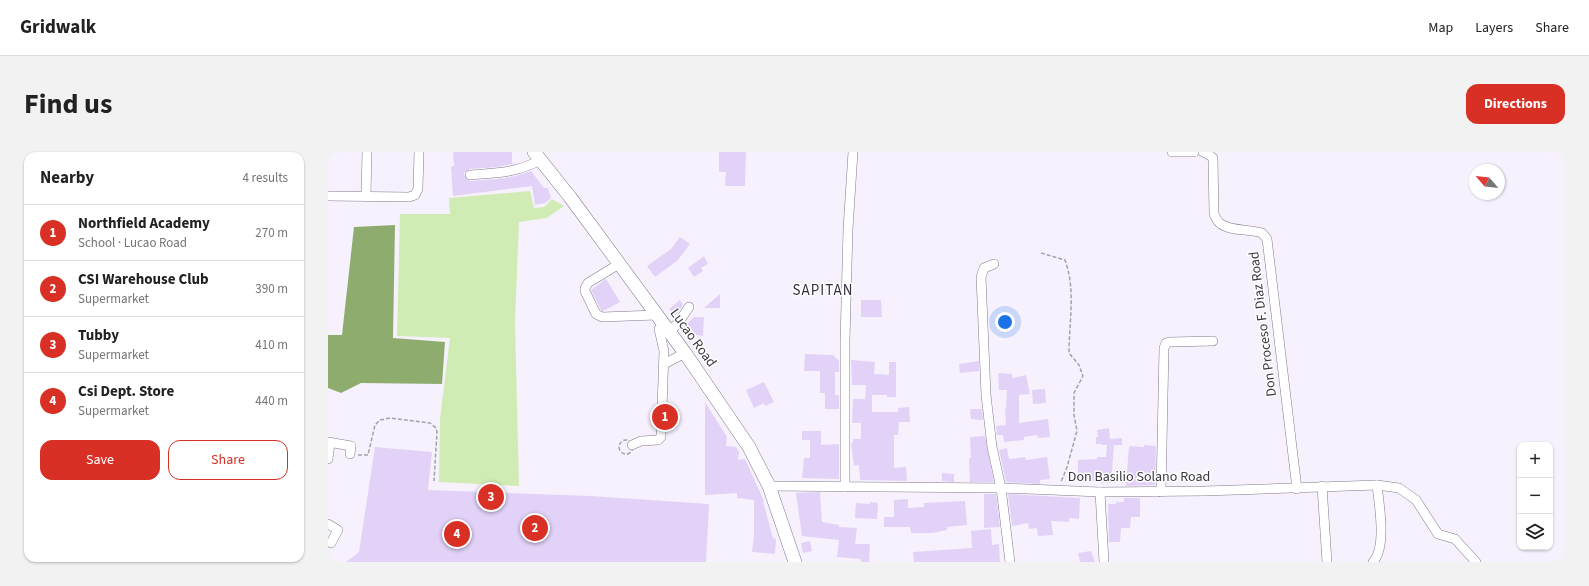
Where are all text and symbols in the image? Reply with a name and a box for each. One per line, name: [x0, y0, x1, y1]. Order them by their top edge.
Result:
text: Gridwalk: [20, 14, 96, 41]
text: Map: [1428, 18, 1453, 38]
text: Layers: [1475, 18, 1513, 38]
text: Share: [1535, 18, 1569, 38]
text: Find us: [24, 84, 112, 124]
button: Directions: [1466, 84, 1565, 124]
north arrow: [1469, 164, 1505, 200]
text: Nearby: [40, 166, 94, 190]
text: 4 results: [243, 169, 288, 187]
text: Northfield Academy: [78, 213, 210, 234]
text: 1: [50, 224, 56, 242]
text: 270 m: [255, 224, 288, 242]
text: School · Lucao Road: [78, 234, 187, 252]
street label: Don Proceso F. Diaz Road: [1244, 250, 1282, 398]
text: CSI Warehouse Club: [78, 269, 209, 290]
text: 2: [50, 280, 56, 298]
text: 390 m: [255, 280, 288, 298]
district label: SAPITAN: [793, 280, 853, 301]
text: Supermarket: [78, 290, 149, 308]
street label: Lucao Road: [665, 305, 721, 371]
your location: [995, 312, 1015, 332]
text: Tubby: [78, 325, 119, 346]
text: 3: [50, 336, 56, 354]
text: 410 m: [255, 336, 288, 354]
text: Supermarket: [78, 346, 149, 364]
text: Csi Dept. Store: [78, 381, 174, 402]
text: 4: [50, 392, 56, 410]
text: 440 m: [255, 392, 288, 410]
text: Supermarket: [78, 402, 149, 420]
pin: 1: [652, 402, 678, 432]
button: Save: [40, 440, 160, 480]
button: Share: [168, 440, 288, 480]
map controls: [1517, 442, 1553, 550]
button: +: [1517, 442, 1553, 478]
street label: Don Basilio Solano Road: [1068, 467, 1210, 487]
button: −: [1517, 478, 1553, 514]
pin: 3: [478, 482, 504, 512]
pin: 2: [522, 513, 548, 543]
button: layers: [1517, 514, 1553, 550]
pin: 4: [444, 519, 470, 549]

